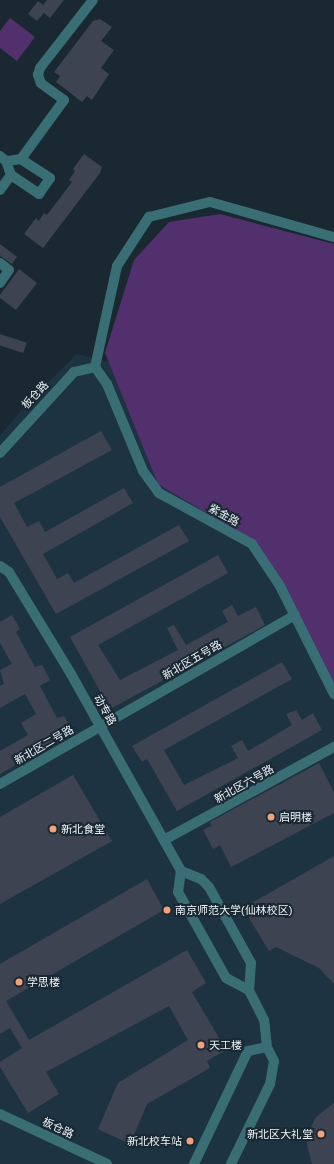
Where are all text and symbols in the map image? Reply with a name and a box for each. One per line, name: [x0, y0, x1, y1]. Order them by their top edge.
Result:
street label: 板仓路: [19, 378, 51, 412]
street label: 紫金路: [206, 501, 242, 529]
street label: 新北区五号路: [160, 638, 224, 682]
street label: 动专路: [91, 692, 119, 728]
street label: 新北区二号路: [12, 723, 76, 767]
street label: 新北区六号路: [212, 762, 276, 806]
place label: 启明楼: [279, 810, 312, 824]
marker: 启明楼: [266, 812, 276, 822]
place label: 新北食堂: [61, 822, 105, 836]
marker: 新北食堂: [48, 824, 58, 834]
place label: 南京师范大学(仙林校区): [175, 903, 292, 917]
marker: 南京师范大学(仙林校区): [162, 905, 172, 915]
place label: 学思楼: [27, 975, 60, 989]
marker: 学思楼: [14, 977, 24, 987]
place label: 天工楼: [209, 1038, 242, 1052]
marker: 天工楼: [196, 1040, 206, 1050]
street label: 板仓路: [40, 1115, 76, 1141]
place label: 新北区大礼堂: [247, 1127, 313, 1141]
marker: 新北区大礼堂: [316, 1129, 326, 1139]
place label: 新北校车站: [127, 1134, 182, 1148]
marker: 新北校车站: [185, 1136, 195, 1146]

